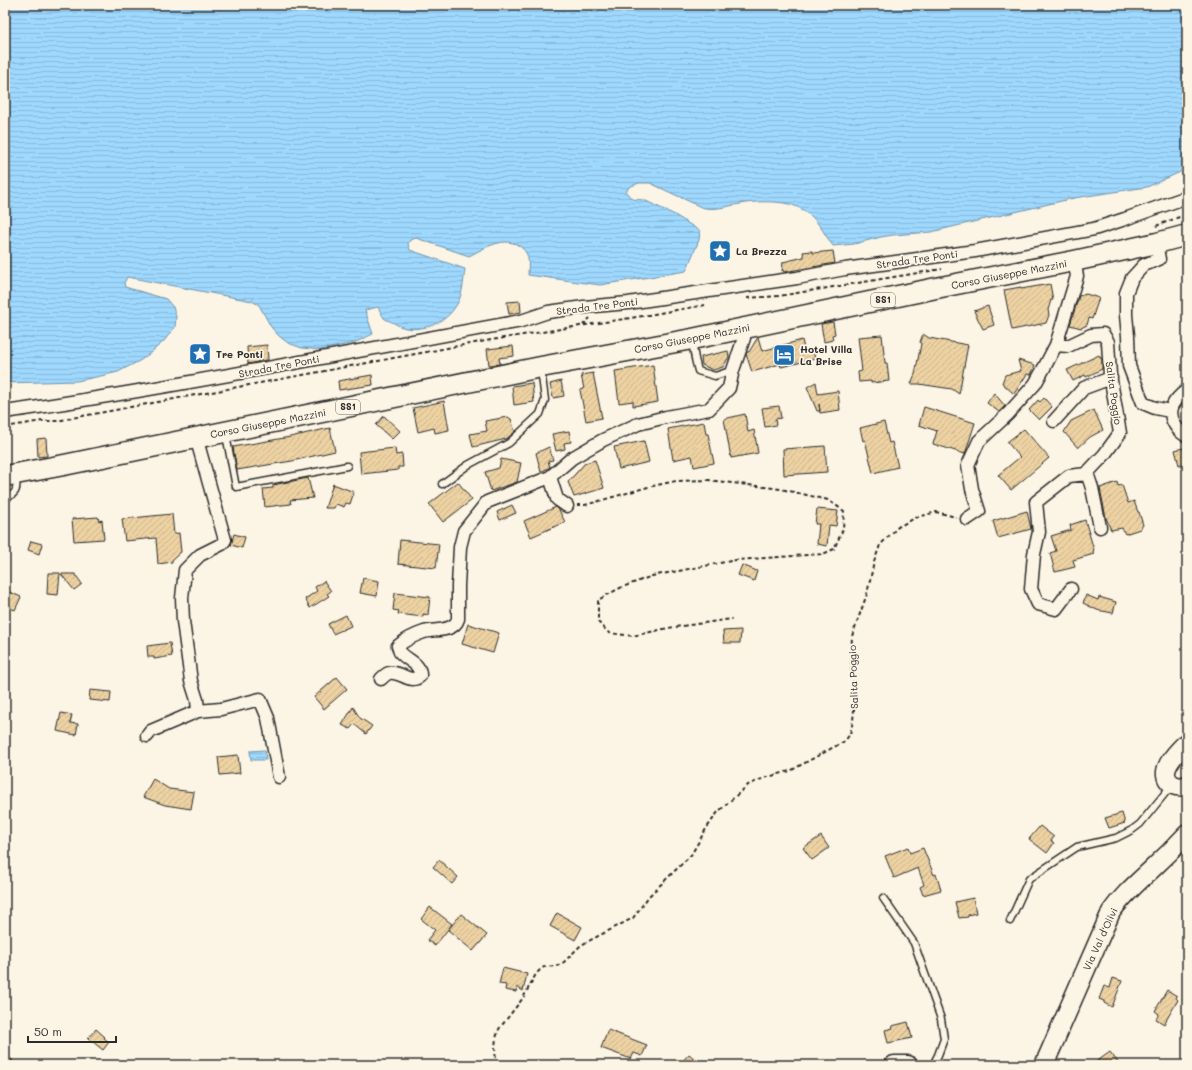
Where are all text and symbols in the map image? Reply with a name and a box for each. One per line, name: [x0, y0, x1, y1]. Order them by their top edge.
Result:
place icon: La Brezza: [707, 238, 733, 264]
place label: La Brezza: [736, 244, 787, 258]
street label: Strada Tre Ponti: [875, 246, 959, 272]
street label: Corso Giuseppe Mazzini: [950, 256, 1068, 292]
road number: SS1: [871, 293, 895, 307]
street label: Strada Tre Ponti: [555, 294, 639, 318]
street label: Corso Giuseppe Mazzini: [633, 320, 751, 356]
place icon: Tre Ponti: [187, 341, 213, 367]
hotel icon: Hotel Villa La Brise: [771, 342, 797, 368]
place label: Hotel Villa La Brise: [800, 342, 852, 368]
place label: Tre Ponti: [216, 347, 263, 361]
street label: Strada Tre Ponti: [237, 351, 321, 381]
street label: Salita Poggio: [1103, 360, 1125, 426]
road number: SS1: [336, 400, 360, 414]
street label: Corso Giuseppe Mazzini: [209, 405, 327, 441]
street label: Salita Poggio: [845, 645, 861, 709]
street label: Via Val d'Olivi: [1079, 905, 1121, 973]
scale bar: [28, 1018, 116, 1044]
text: 50 m: [34, 1023, 62, 1039]

